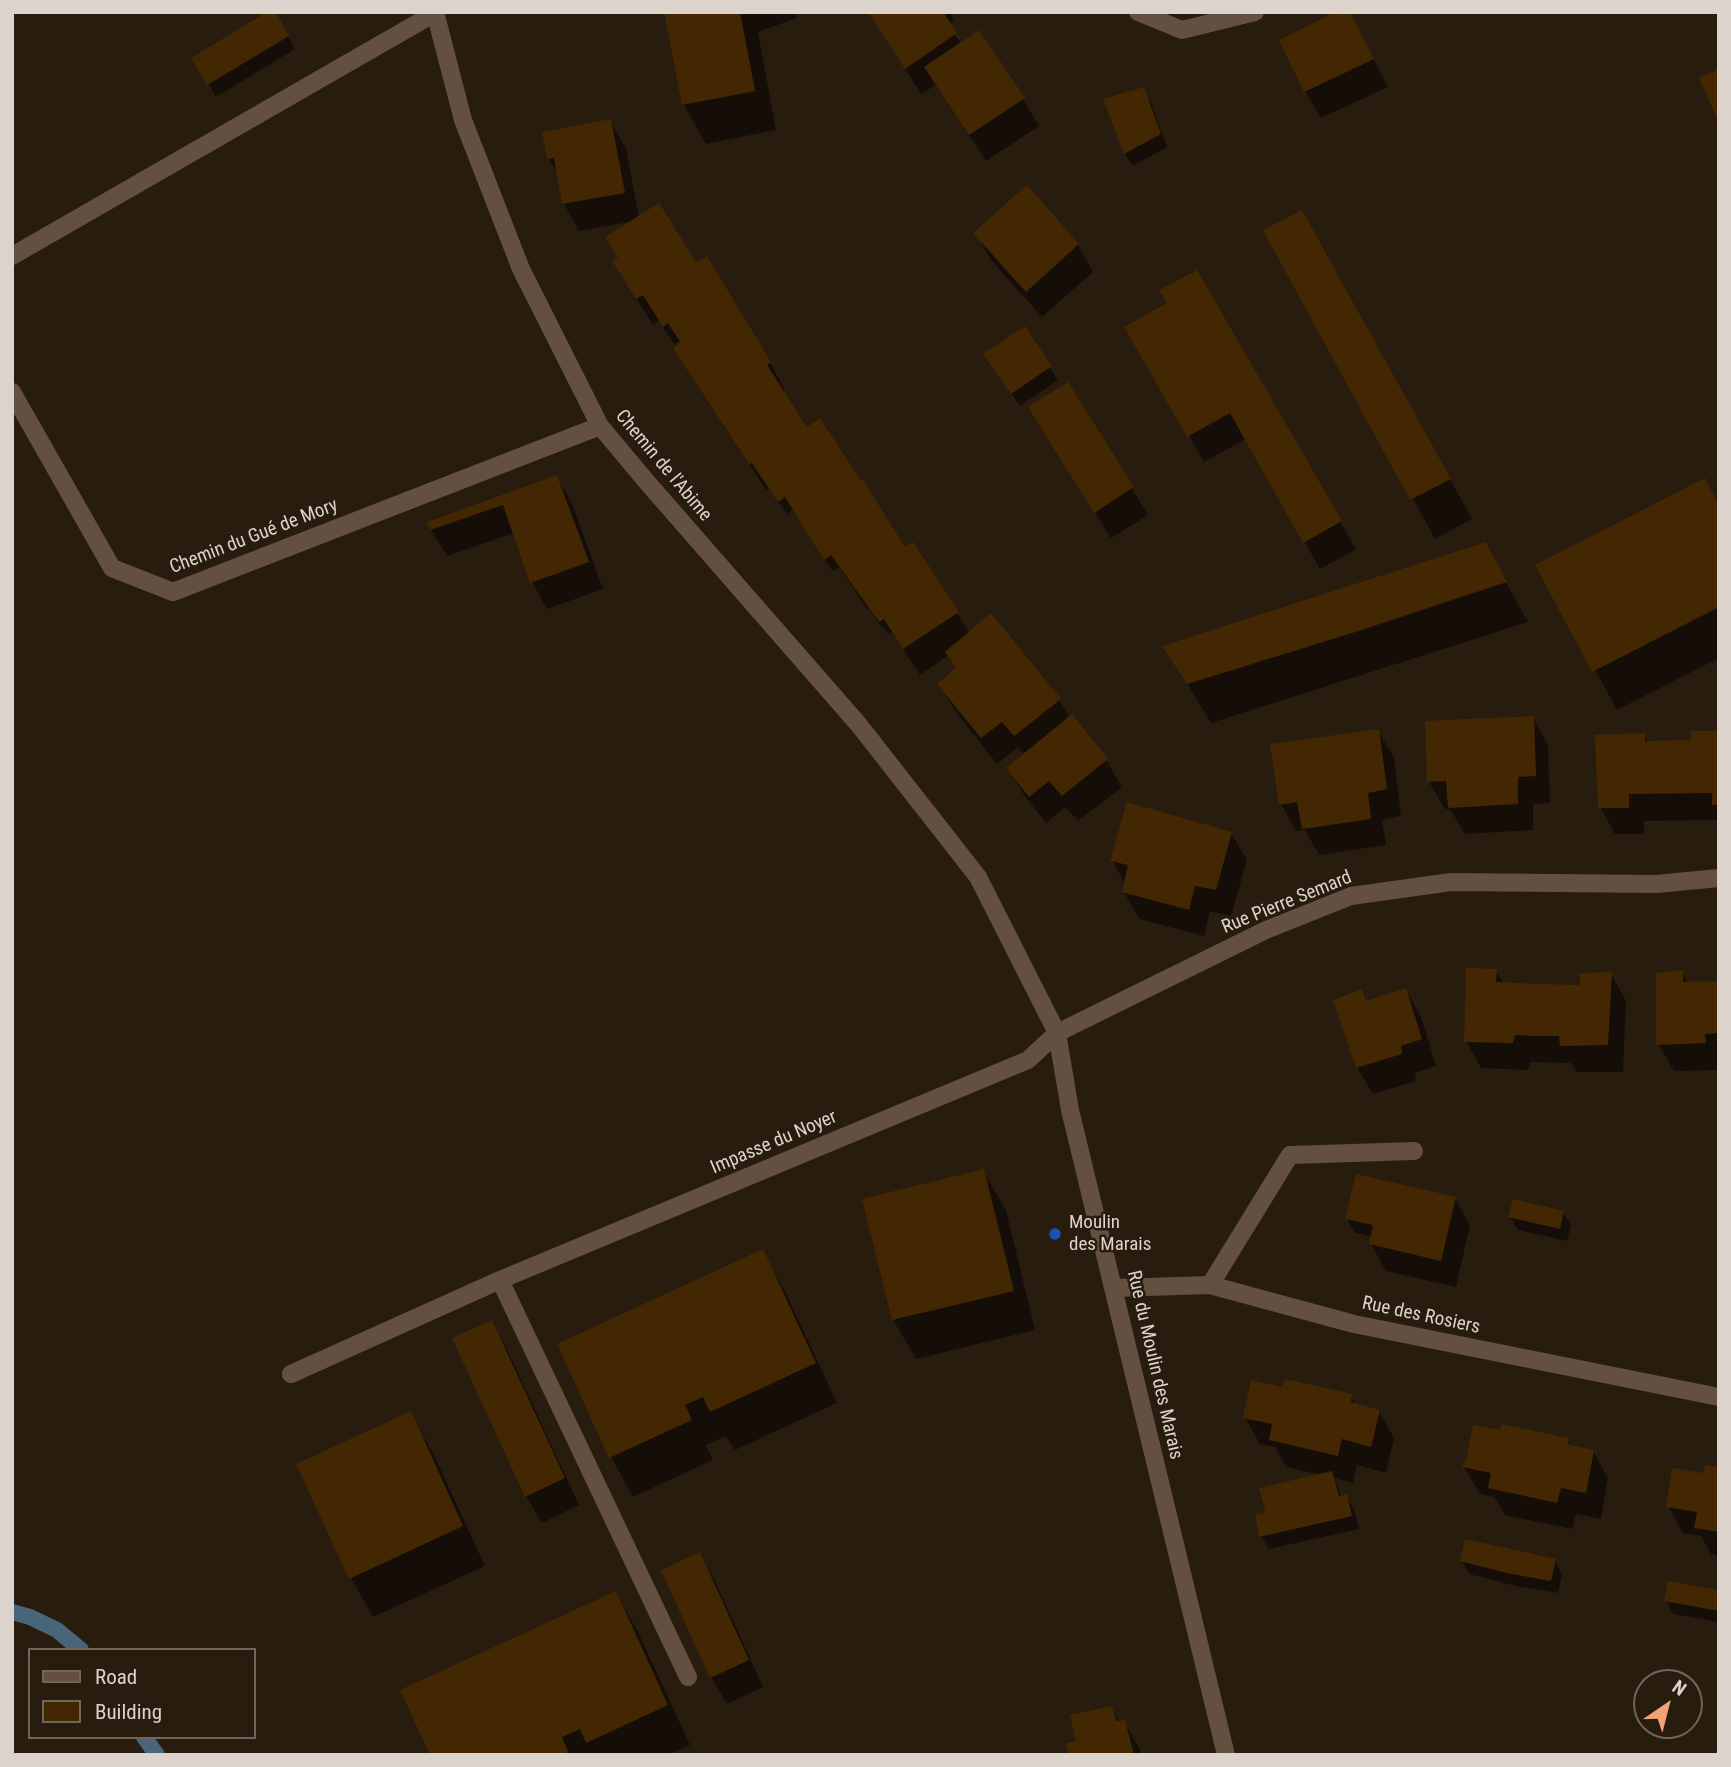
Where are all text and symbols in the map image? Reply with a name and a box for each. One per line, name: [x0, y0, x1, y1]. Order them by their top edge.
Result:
street label: Chemin de l'Abime: [610, 406, 716, 526]
street label: Chemin du Gué de Mory: [167, 494, 341, 580]
street label: Rue Pierre Semard: [1219, 867, 1355, 939]
street label: Impasse du Noyer: [708, 1106, 840, 1180]
place label: Moulin des Marais: [1069, 1212, 1151, 1256]
marker: Moulin des Marais: [1047, 1226, 1063, 1242]
street label: Rue du Moulin des Marais: [1121, 1268, 1187, 1462]
street label: Rue des Rosiers: [1360, 1292, 1482, 1340]
legend: [28, 1648, 256, 1739]
text: Road: [95, 1665, 137, 1689]
north arrow: [1633, 1669, 1703, 1739]
text: N: [1668, 1675, 1691, 1701]
text: Building: [95, 1700, 162, 1724]

